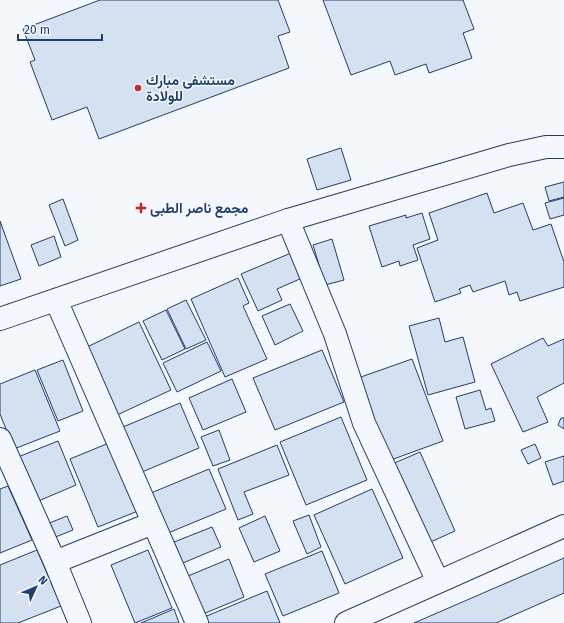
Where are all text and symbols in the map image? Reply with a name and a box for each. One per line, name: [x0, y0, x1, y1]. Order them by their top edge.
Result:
scale bar: [18, 16, 102, 42]
text: 20 m: [24, 23, 50, 37]
place label: مستشفى مبارك للولادة: [146, 72, 235, 105]
marker: مستشفى مبارك للولادة: [133, 83, 143, 93]
place label: مجمع ناصر الطبى: [150, 200, 249, 218]
marker: مجمع ناصر الطبى: [135, 202, 147, 214]
north arrow: [16, 567, 56, 607]
text: N: [36, 573, 50, 588]

